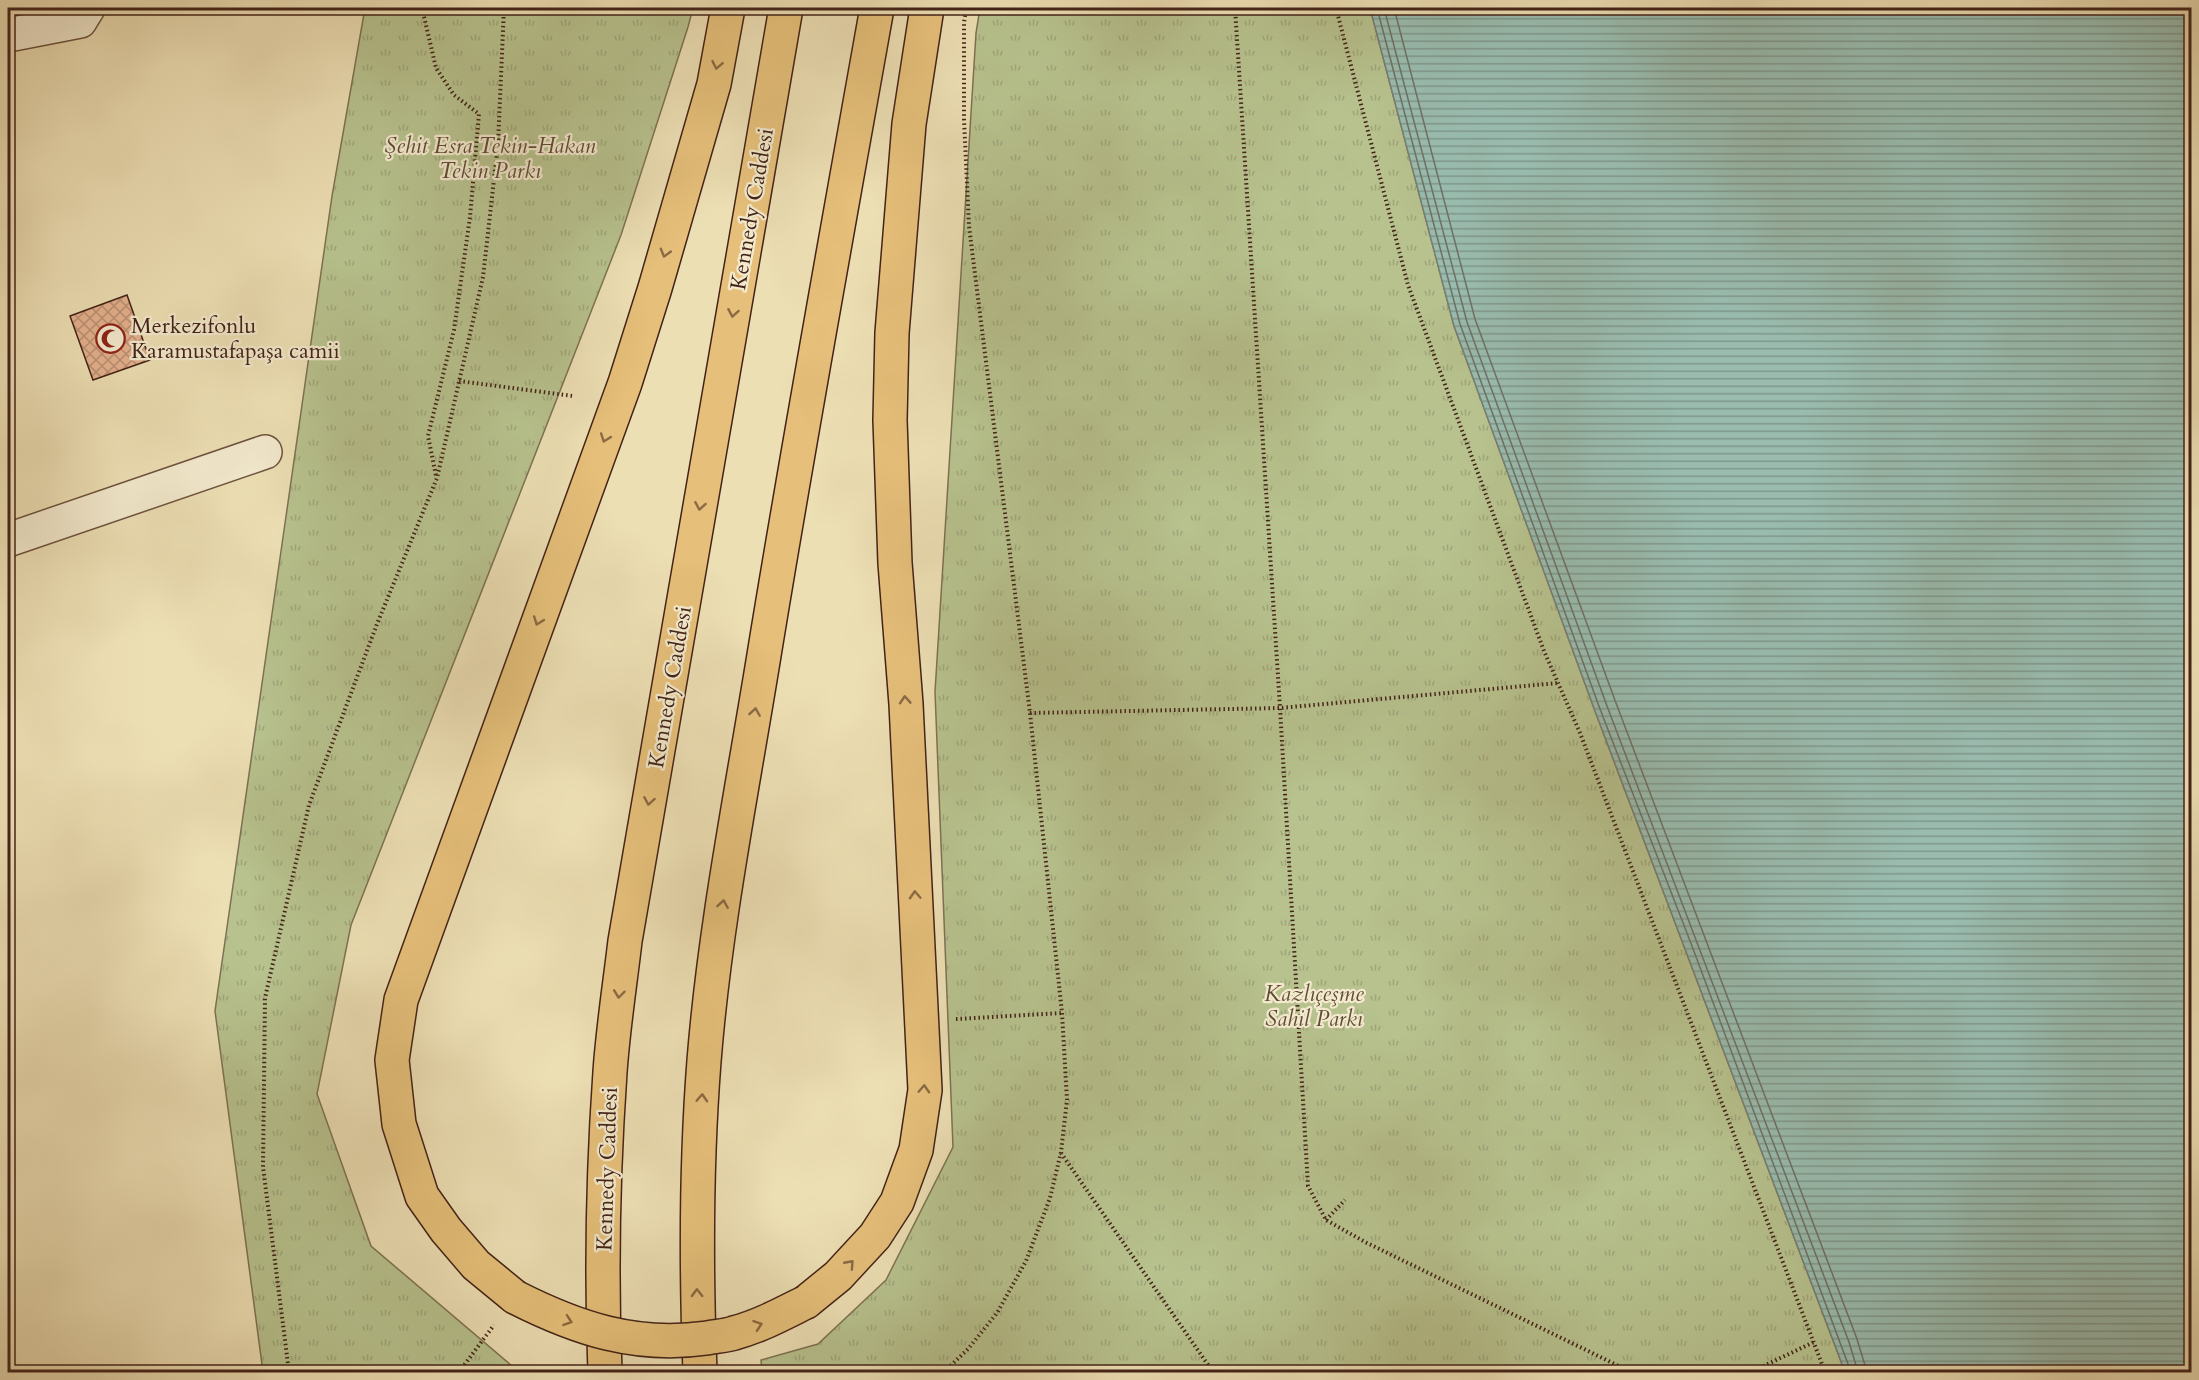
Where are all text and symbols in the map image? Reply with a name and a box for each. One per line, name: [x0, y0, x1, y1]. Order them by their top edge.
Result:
one-way arrow: [711, 60, 724, 70]
street label: Kennedy Caddesi: [723, 126, 781, 292]
park label: Şehit Esra Tekin-Hakan Tekin Parkı: [384, 131, 596, 186]
one-way arrow: [660, 247, 672, 258]
one-way arrow: [727, 308, 740, 318]
place label: Merkezifonlu Karamustafapaşa camii: [131, 311, 340, 366]
mosque icon: Merkezifonlu Karamustafapaşa camii: [94, 322, 126, 354]
one-way arrow: [600, 432, 612, 443]
one-way arrow: [694, 500, 707, 510]
street label: Kennedy Caddesi: [641, 604, 699, 770]
one-way arrow: [533, 616, 546, 626]
one-way arrow: [899, 695, 912, 704]
one-way arrow: [748, 707, 761, 717]
one-way arrow: [643, 796, 656, 806]
one-way arrow: [909, 890, 922, 899]
one-way arrow: [717, 900, 729, 909]
park label: Kazlıçeşme Sahil Parkı: [1264, 979, 1364, 1034]
one-way arrow: [613, 989, 626, 998]
one-way arrow: [918, 1085, 931, 1094]
street label: Kennedy Caddesi: [589, 1087, 625, 1251]
one-way arrow: [696, 1094, 709, 1103]
one-way arrow: [842, 1260, 853, 1271]
one-way arrow: [691, 1289, 704, 1298]
one-way arrow: [562, 1314, 573, 1327]
one-way arrow: [752, 1320, 763, 1332]

